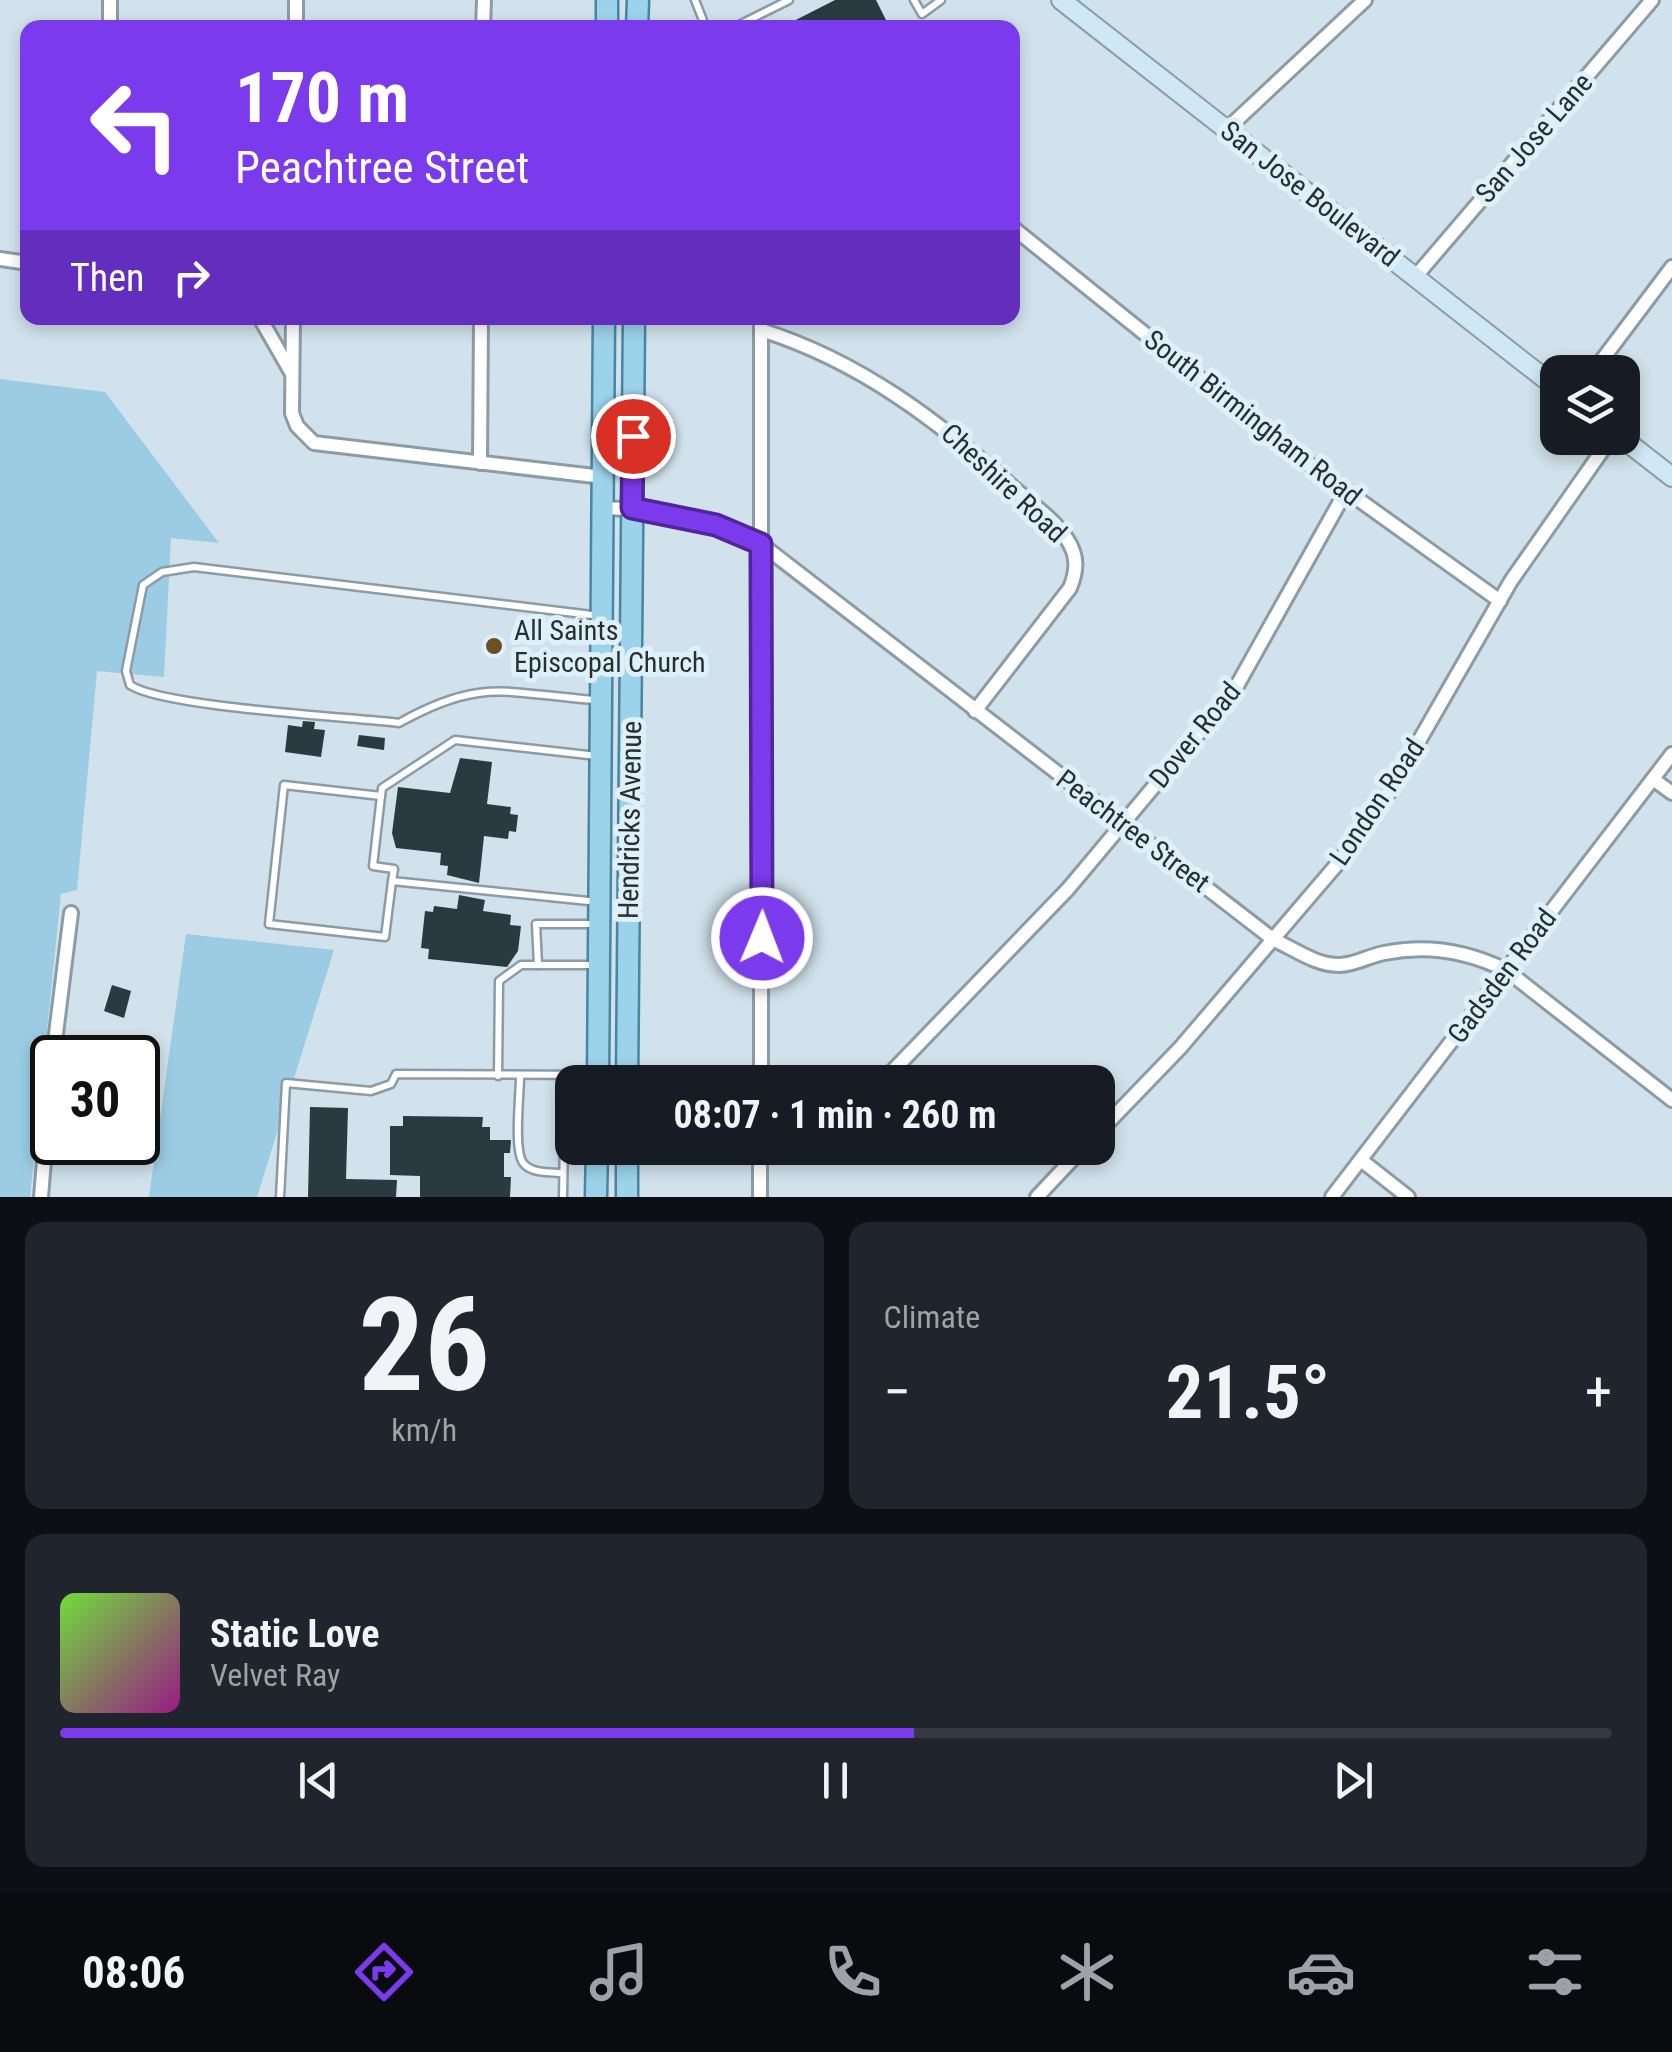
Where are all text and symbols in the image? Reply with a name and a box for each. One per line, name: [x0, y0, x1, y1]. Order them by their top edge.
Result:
text: 170 m: [235, 57, 409, 139]
icon: left: [70, 60, 200, 190]
street label: San Jose Lane: [1469, 66, 1599, 210]
street label: San Jose Boulevard: [1214, 114, 1406, 274]
text: Peachtree Street: [235, 141, 529, 194]
icon: right: [164, 250, 219, 305]
text: Then: [70, 256, 144, 300]
street label: South Birmingham Road: [1138, 323, 1368, 513]
map controls: [1540, 355, 1640, 455]
button: layers: [1540, 355, 1640, 455]
pin: [591, 394, 676, 479]
icon: arrive: [606, 409, 661, 464]
street label: Cheshire Road: [935, 417, 1073, 549]
place label: All Saints Episcopal Church: [514, 614, 706, 679]
marker: All Saints Episcopal Church: [483, 635, 505, 657]
street label: Dover Road: [1143, 676, 1247, 794]
street label: Hendricks Avenue: [612, 721, 648, 919]
street label: London Road: [1323, 733, 1431, 871]
street label: Peachtree Street: [1050, 763, 1216, 899]
position arrow: [710, 886, 814, 990]
street label: Gadsden Road: [1441, 902, 1563, 1050]
speed limit sign: 30: [30, 1035, 160, 1165]
text: 08:07 · 1 min · 260 m: [674, 1093, 996, 1137]
text: 26: [359, 1269, 490, 1422]
text: Climate: [884, 1298, 980, 1336]
text: 21.5°: [1166, 1348, 1330, 1436]
text: −: [884, 1360, 911, 1424]
text: +: [1585, 1360, 1612, 1424]
text: km/h: [391, 1411, 457, 1449]
text: Static Love: [210, 1612, 379, 1656]
text: Velvet Ray: [210, 1656, 340, 1694]
icon: previous: [291, 1753, 346, 1808]
icon: pause: [808, 1753, 863, 1808]
icon: next: [1326, 1753, 1381, 1808]
icon: directions: [349, 1937, 419, 2007]
icon: music: [584, 1937, 654, 2007]
icon: phone: [818, 1937, 888, 2007]
icon: climate: [1052, 1937, 1122, 2007]
icon: car: [1286, 1937, 1356, 2007]
icon: filters: [1520, 1937, 1590, 2007]
text: 08:06: [82, 1946, 185, 1999]

